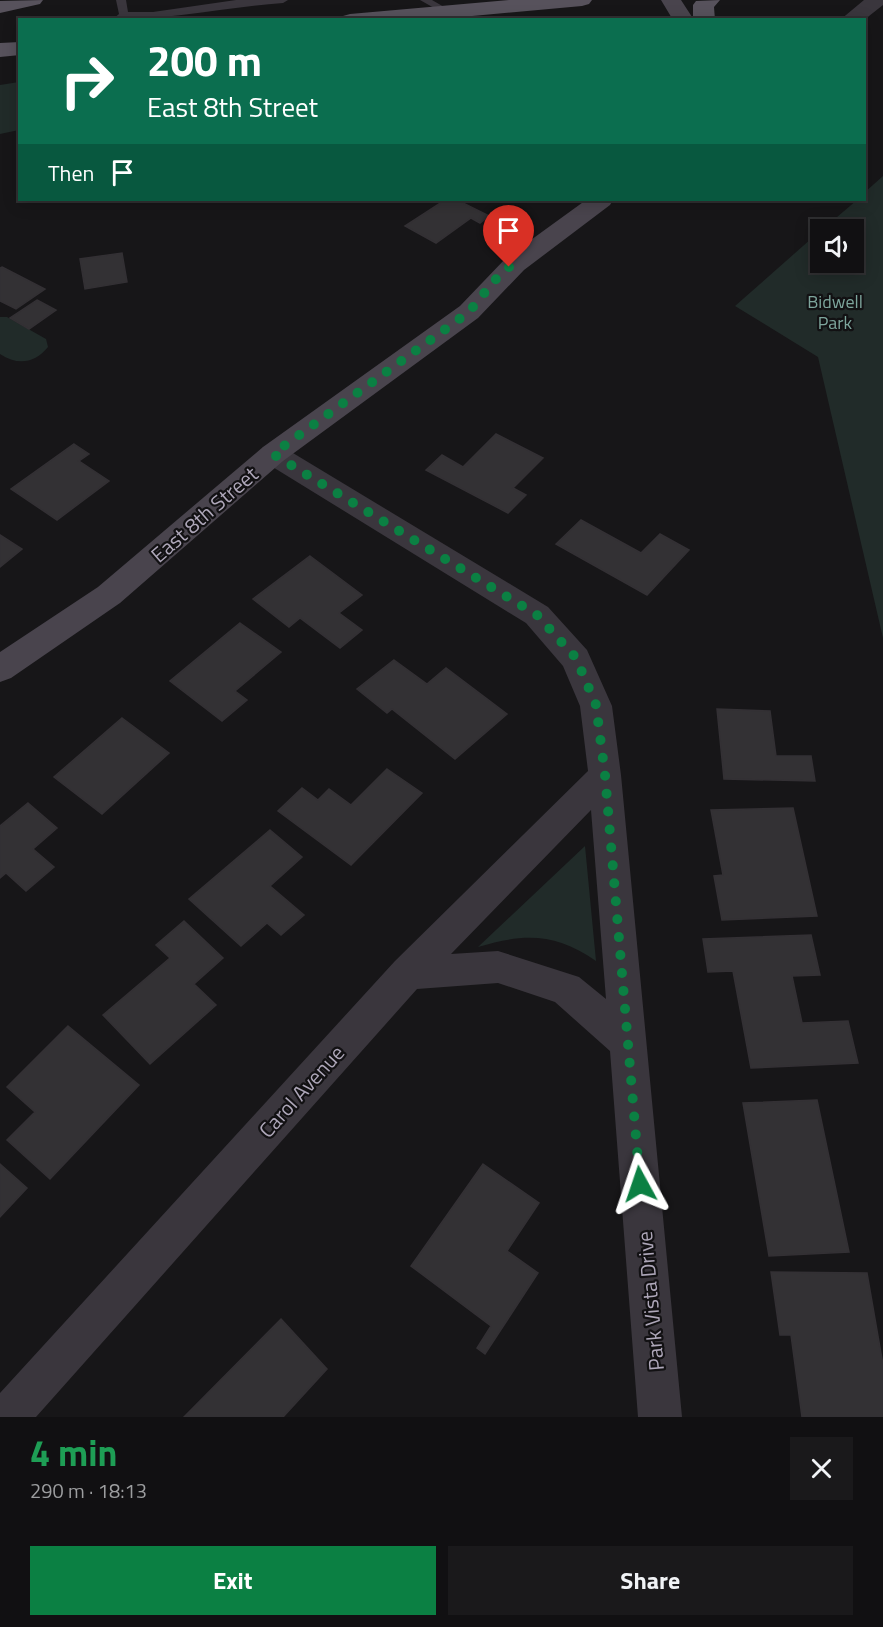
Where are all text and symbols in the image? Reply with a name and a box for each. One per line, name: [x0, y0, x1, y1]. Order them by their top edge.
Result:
text: 200 m: [147, 28, 262, 92]
icon: right: [48, 42, 126, 120]
text: East 8th Street: [147, 86, 318, 127]
text: Then: [48, 156, 94, 190]
icon: arrive: [106, 156, 139, 189]
pin: [483, 205, 534, 267]
icon: arrive: [492, 214, 525, 247]
map controls: [810, 219, 864, 273]
button: sound: [810, 219, 864, 273]
park label: Bidwell Park: [807, 288, 863, 336]
street label: East 8th Street: [143, 458, 265, 570]
street label: Carol Avenue: [251, 1037, 351, 1145]
position arrow: [608, 1152, 672, 1216]
street label: Park Vista Drive: [628, 1230, 672, 1372]
text: 4 min: [30, 1425, 117, 1480]
button: close: [790, 1437, 853, 1500]
text: 290 m · 18:13: [30, 1475, 147, 1506]
button: Exit: [30, 1546, 436, 1615]
button: Share: [448, 1546, 853, 1615]

